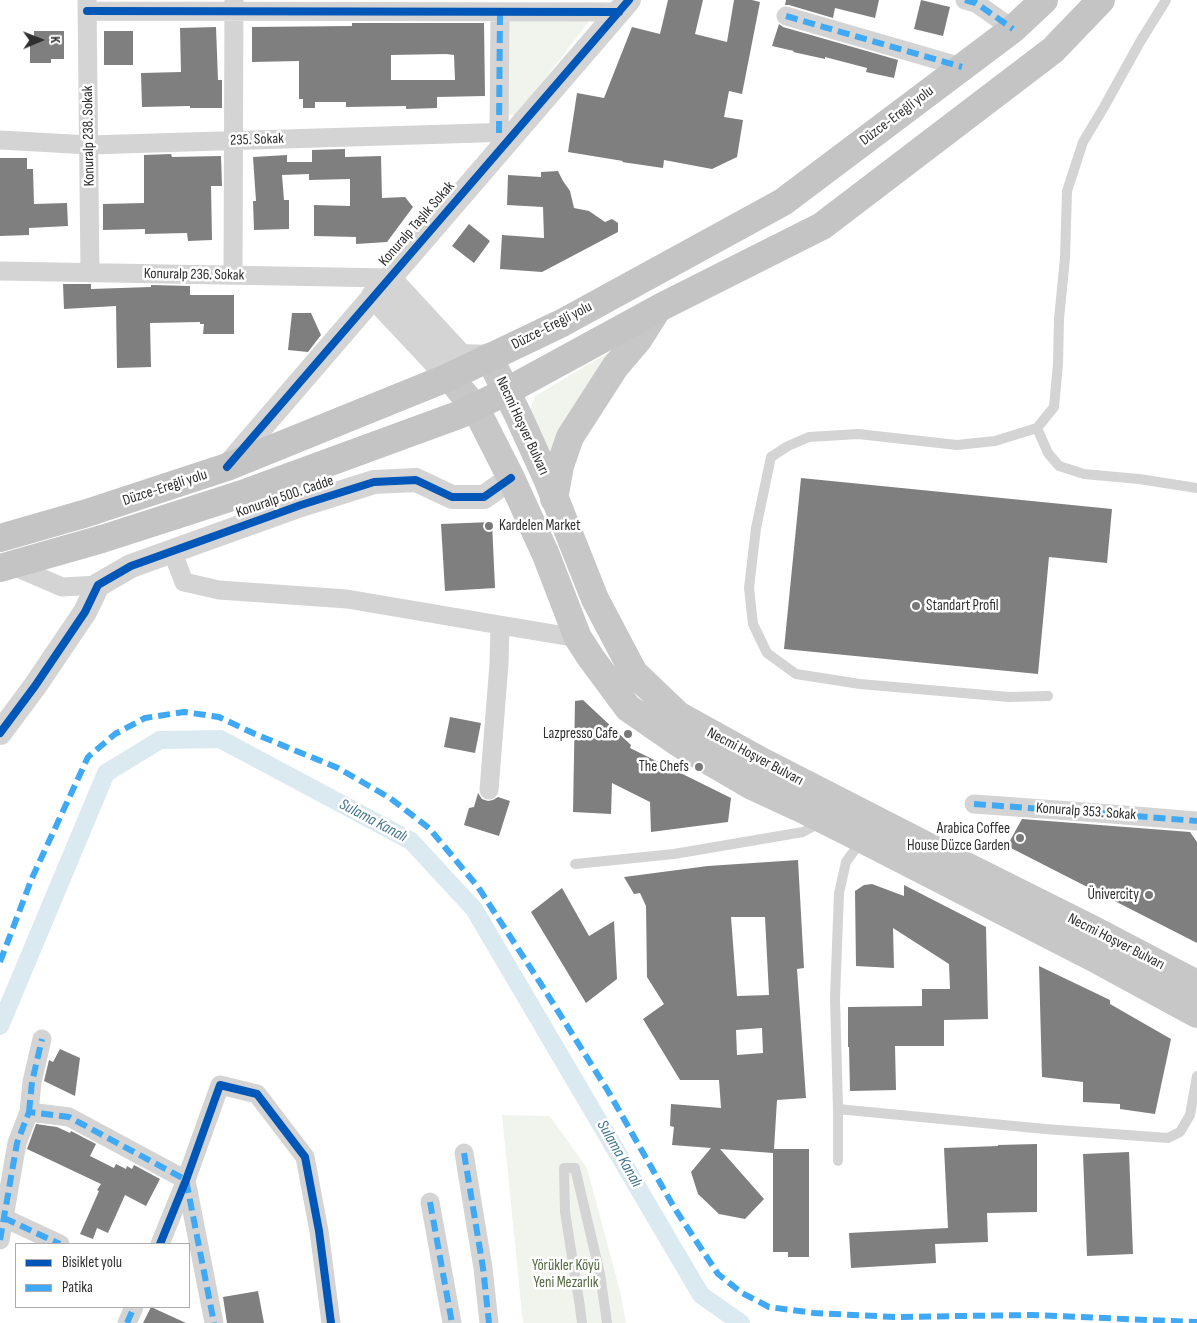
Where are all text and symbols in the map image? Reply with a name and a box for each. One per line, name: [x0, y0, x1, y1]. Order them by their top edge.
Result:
north arrow: [15, 15, 65, 65]
text: K: [47, 36, 64, 43]
street label: Düzce-Ereğli yolu: [857, 82, 937, 150]
street label: Konuralp 238. Sokak: [79, 85, 99, 187]
street label: 235. Sokak: [230, 130, 284, 150]
street label: Konuralp Taşlık Sokak: [375, 178, 459, 270]
street label: Konuralp 236. Sokak: [144, 265, 244, 285]
street label: Düzce-Ereğli yolu: [509, 298, 595, 354]
street label: Necmi Hoşver Bulvarı: [491, 374, 553, 478]
street label: Düzce-Ereğli yolu: [120, 466, 210, 510]
street label: Konuralp 500. Cadde: [234, 472, 336, 522]
place label: Kardelen Market: [499, 517, 580, 535]
marker: Kardelen Market: [483, 520, 495, 532]
place label: Standart Profil: [926, 597, 999, 615]
marker: Standart Profil: [910, 600, 922, 612]
street label: Necmi Hoşver Bulvarı: [704, 724, 806, 790]
place label: Lazpresso Cafe: [543, 725, 618, 743]
marker: Lazpresso Cafe: [622, 728, 634, 740]
place label: The Chefs: [639, 758, 689, 776]
marker: The Chefs: [693, 761, 705, 773]
water label: Sulama Kanalı: [336, 795, 410, 847]
street label: Konuralp 353. Sokak: [1035, 800, 1137, 824]
place label: Arabica Coffee House Düzce Garden: [907, 820, 1010, 855]
marker: Arabica Coffee House Düzce Garden: [1014, 832, 1026, 844]
place label: Ünivercity: [1087, 886, 1139, 904]
marker: Ünivercity: [1143, 889, 1155, 901]
street label: Necmi Hoşver Bulvarı: [1065, 910, 1167, 974]
water label: Sulama Kanalı: [592, 1117, 646, 1191]
legend: [15, 1243, 190, 1308]
text: Bisiklet yolu: [62, 1253, 122, 1272]
park label: Yörükler Köyü Yeni Mezarlık: [532, 1257, 600, 1292]
text: Patika: [62, 1278, 93, 1297]

